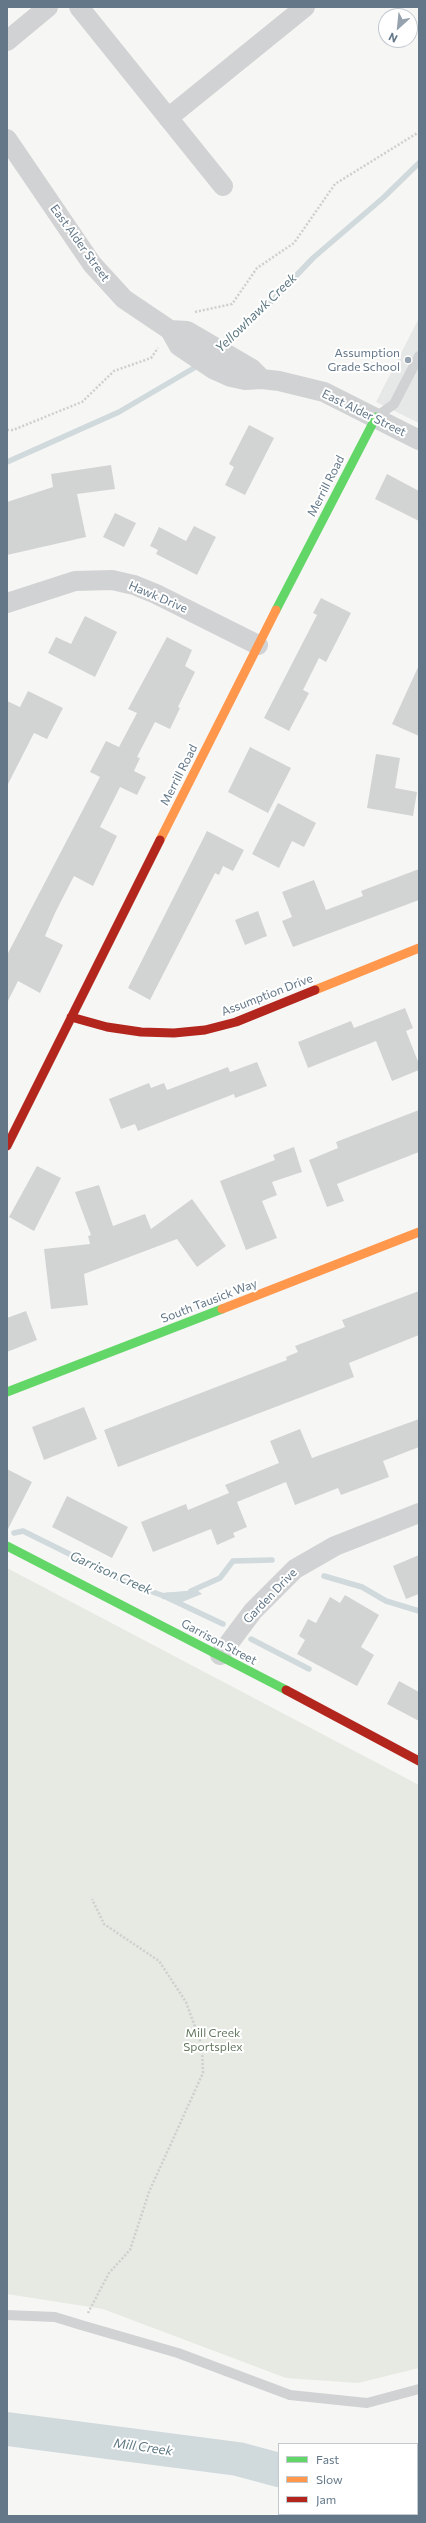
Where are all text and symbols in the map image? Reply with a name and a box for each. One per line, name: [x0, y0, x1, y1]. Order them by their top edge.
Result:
north arrow: [378, 8, 418, 48]
text: N: [386, 31, 399, 46]
street label: East Alder Street: [47, 202, 113, 284]
water label: Yellowhawk Creek: [212, 270, 300, 356]
place label: Assumption Grade School: [327, 346, 400, 374]
marker: Assumption Grade School: [403, 355, 413, 365]
street label: East Alder Street: [320, 386, 408, 440]
street label: Merrill Road: [304, 453, 348, 519]
street label: Hawk Drive: [126, 578, 190, 616]
street label: Merrill Road: [157, 742, 201, 808]
street label: Assumption Drive: [219, 971, 315, 1019]
street label: South Tausick Way: [159, 1276, 259, 1326]
water label: Garrison Creek: [67, 1548, 155, 1598]
street label: Garden Drive: [240, 1565, 300, 1627]
street label: Garrison Street: [179, 1616, 259, 1668]
park label: Mill Creek Sportsplex: [183, 2026, 243, 2054]
water label: Mill Creek: [112, 2435, 174, 2459]
legend: [278, 2443, 418, 2515]
text: Fast: [316, 2452, 339, 2466]
text: Slow: [316, 2472, 343, 2486]
text: Jam: [316, 2492, 336, 2506]

